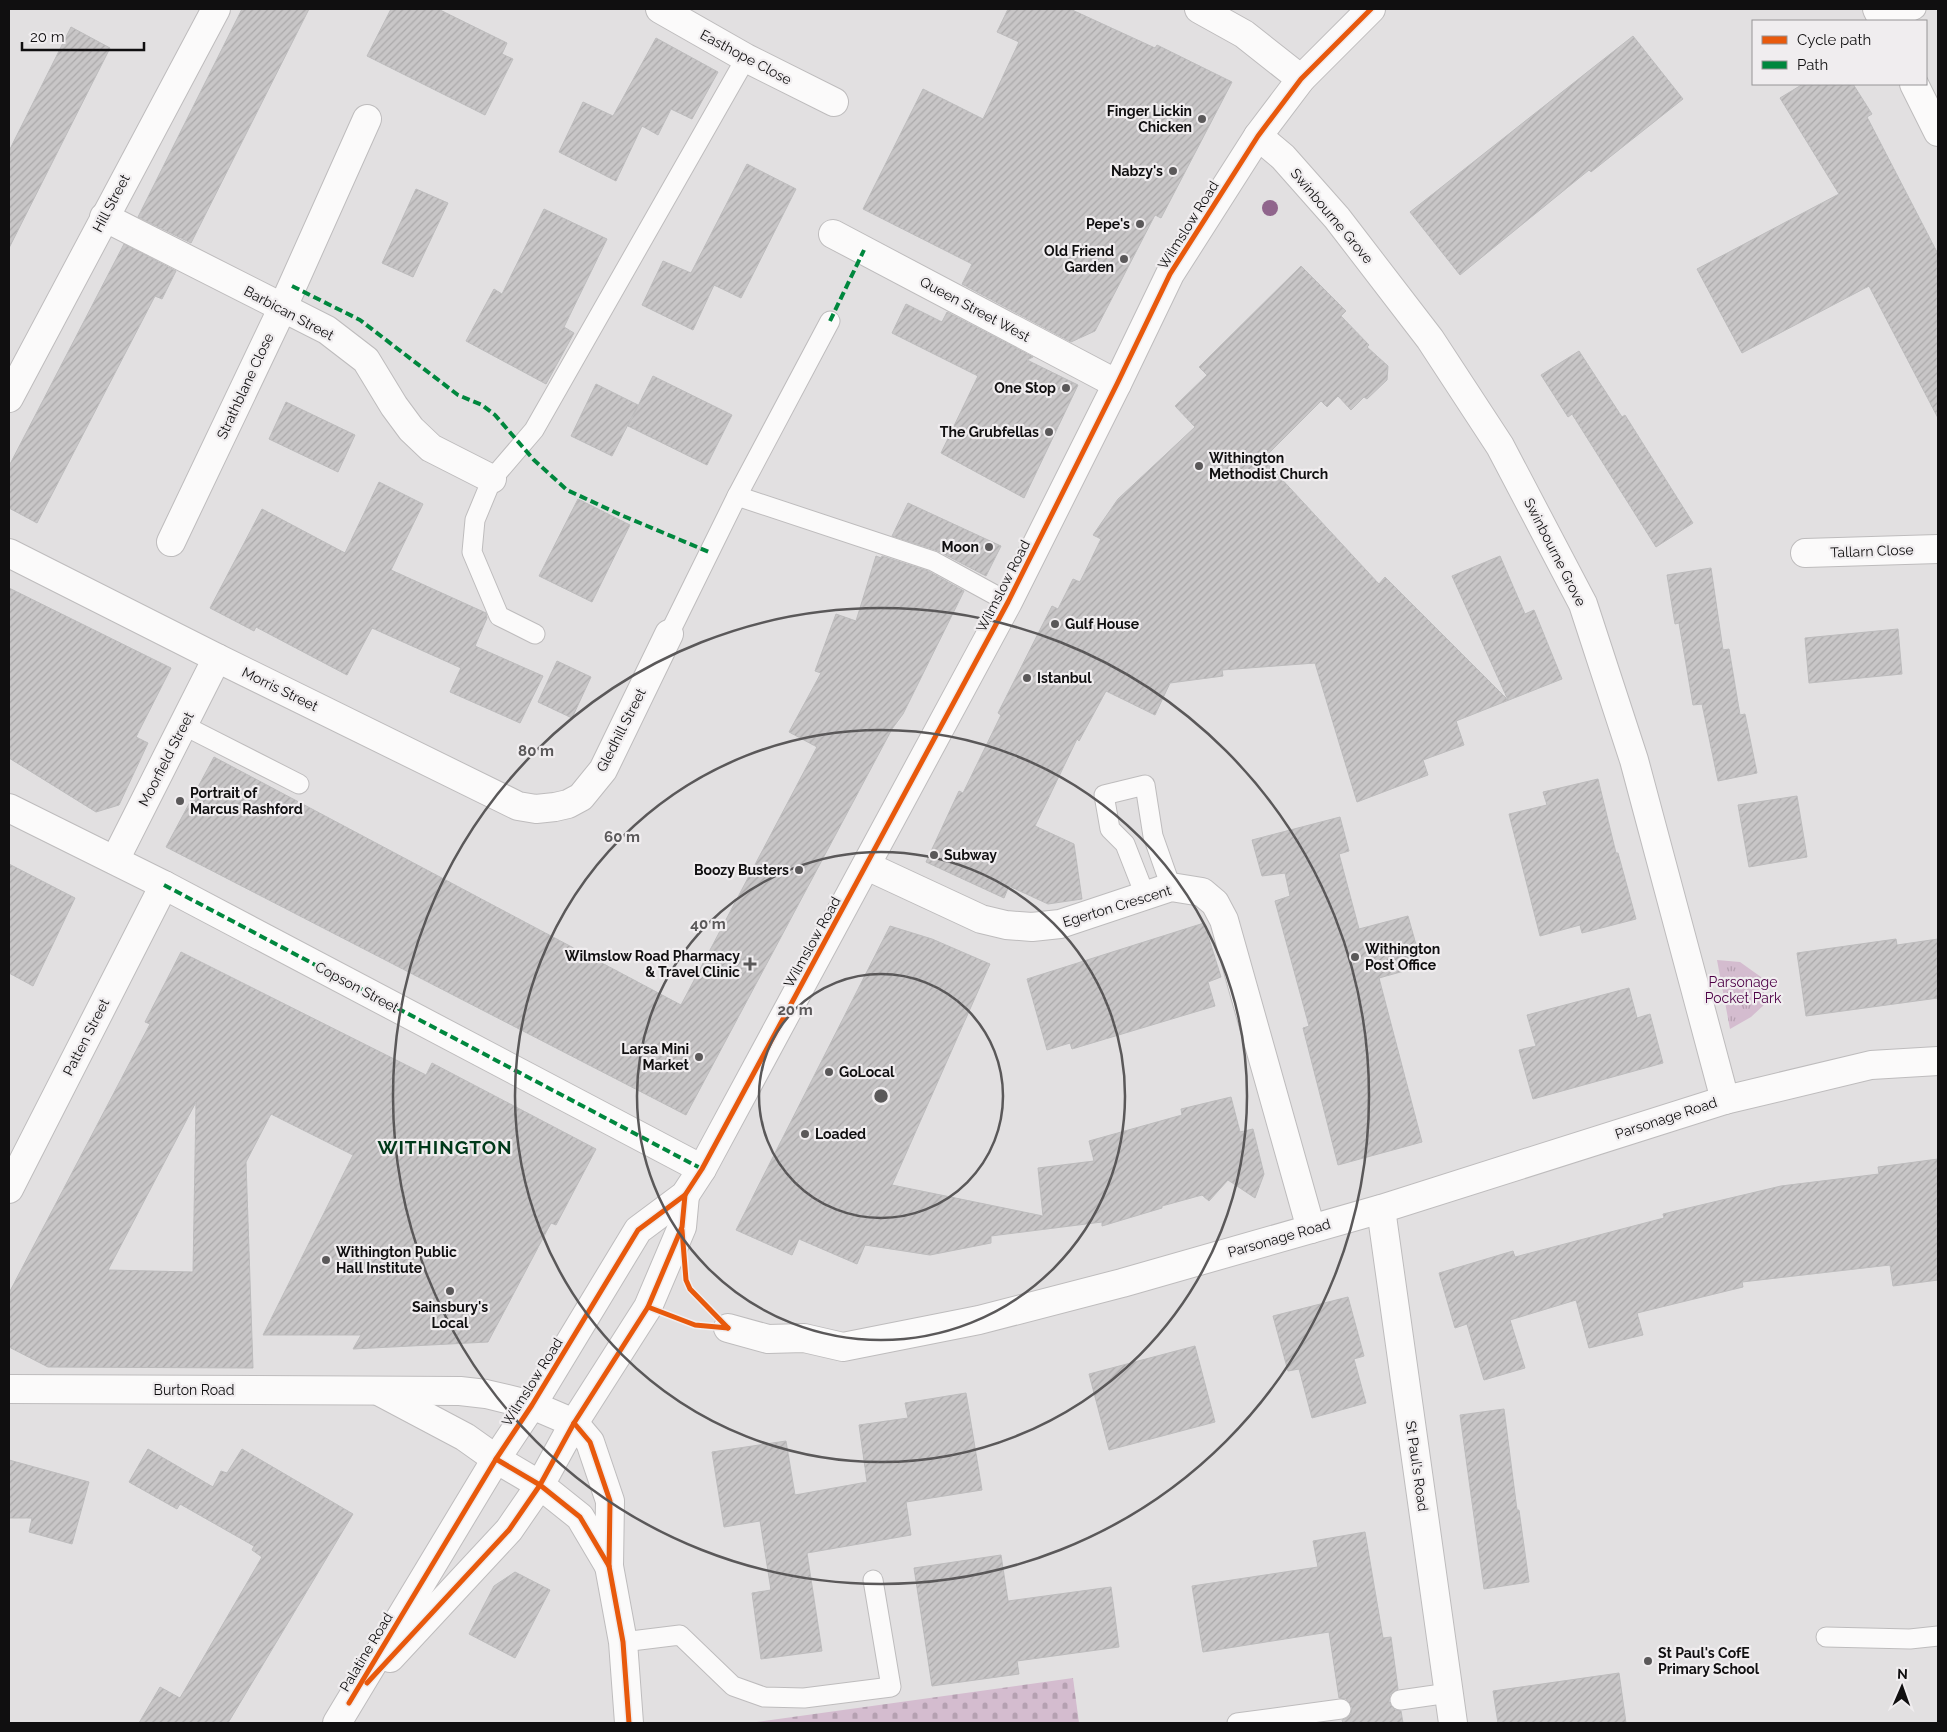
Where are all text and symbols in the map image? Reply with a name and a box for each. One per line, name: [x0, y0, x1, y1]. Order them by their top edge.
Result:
scale bar: [22, 20, 145, 52]
legend: [1752, 20, 1927, 85]
street label: Easthope Close: [698, 26, 794, 88]
text: 20 m: [30, 28, 65, 46]
text: Cycle path: [1797, 31, 1871, 49]
text: Path: [1797, 56, 1828, 74]
place label: Finger Lickin Chicken: [1107, 103, 1192, 135]
marker: Finger Lickin Chicken: [1196, 113, 1208, 125]
place label: Nabzy's: [1111, 163, 1163, 179]
marker: Nabzy's: [1167, 165, 1179, 177]
street label: Swinbourne Grove: [1288, 165, 1376, 267]
street label: Hill Street: [89, 171, 133, 235]
street label: Wilmslow Road: [1154, 178, 1222, 272]
place label: Pepe's: [1086, 216, 1130, 232]
marker: Pepe's: [1134, 218, 1146, 230]
place label: Old Friend Garden: [1044, 243, 1114, 275]
marker: Old Friend Garden: [1118, 253, 1130, 265]
street label: Queen Street West: [917, 273, 1033, 345]
street label: Barbican Street: [241, 283, 337, 344]
street label: Strathblane Close: [213, 330, 277, 442]
place label: One Stop: [994, 380, 1056, 396]
marker: One Stop: [1060, 382, 1072, 394]
place label: The Grubfellas: [940, 424, 1039, 440]
marker: The Grubfellas: [1043, 426, 1055, 438]
place label: Withington Methodist Church: [1209, 450, 1328, 482]
marker: Withington Methodist Church: [1193, 460, 1205, 472]
street label: Swinbourne Grove: [1521, 495, 1589, 609]
street label: Wilmslow Road: [973, 537, 1033, 635]
place label: Moon: [942, 539, 979, 555]
marker: Moon: [983, 541, 995, 553]
street label: Tallarn Close: [1830, 542, 1914, 560]
place label: Gulf House: [1065, 616, 1140, 632]
marker: Gulf House: [1049, 618, 1061, 630]
street label: Morris Street: [239, 664, 321, 714]
place label: Istanbul: [1037, 670, 1092, 686]
marker: Istanbul: [1021, 672, 1033, 684]
street label: Gledhill Street: [593, 685, 649, 774]
street label: Moorfield Street: [135, 709, 197, 809]
text: 80 m: [518, 742, 554, 760]
place label: Portrait of Marcus Rashford: [190, 785, 303, 817]
marker: Portrait of Marcus Rashford: [174, 795, 186, 807]
text: 60 m: [604, 828, 640, 846]
place label: Subway: [944, 847, 997, 863]
marker: Subway: [928, 849, 940, 861]
place label: Boozy Busters: [694, 862, 789, 878]
marker: Boozy Busters: [793, 864, 805, 876]
street label: Egerton Crescent: [1061, 882, 1173, 930]
street label: Wilmslow Road: [780, 894, 844, 990]
text: 40 m: [690, 915, 726, 933]
place label: Withington Post Office: [1365, 941, 1440, 973]
place label: Wilmslow Road Pharmacy & Travel Clinic: [565, 948, 740, 980]
marker: Withington Post Office: [1349, 951, 1361, 963]
street label: Copson Street: [313, 958, 402, 1016]
marker: Wilmslow Road Pharmacy & Travel Clinic: [744, 958, 756, 970]
park label: Parsonage Pocket Park: [1705, 974, 1782, 1006]
street label: Patten Street: [60, 996, 112, 1078]
text: 20 m: [777, 1001, 813, 1019]
place label: Larsa Mini Market: [621, 1041, 690, 1073]
marker: Larsa Mini Market: [693, 1051, 705, 1063]
place label: GoLocal: [839, 1064, 895, 1080]
marker: GoLocal: [823, 1066, 835, 1078]
centre of rings: [872, 1087, 890, 1105]
street label: Parsonage Road: [1613, 1094, 1719, 1142]
place label: Loaded: [815, 1126, 866, 1142]
marker: Loaded: [799, 1128, 811, 1140]
district label: WITHINGTON: [377, 1136, 513, 1158]
street label: Parsonage Road: [1226, 1216, 1332, 1260]
place label: Withington Public Hall Institute: [336, 1244, 457, 1276]
marker: Withington Public Hall Institute: [320, 1254, 332, 1266]
marker: Sainsbury's Local: [444, 1285, 456, 1297]
place label: Sainsbury's Local: [412, 1299, 488, 1331]
street label: Wilmslow Road: [498, 1335, 566, 1429]
street label: Burton Road: [154, 1382, 234, 1398]
street label: St Paul's Road: [1403, 1420, 1431, 1512]
street label: Palatine Road: [336, 1610, 396, 1694]
place label: St Paul's CofE Primary School: [1658, 1645, 1760, 1677]
marker: St Paul's CofE Primary School: [1642, 1655, 1654, 1667]
north arrow: [1877, 1662, 1927, 1712]
text: N: [1897, 1666, 1908, 1682]

